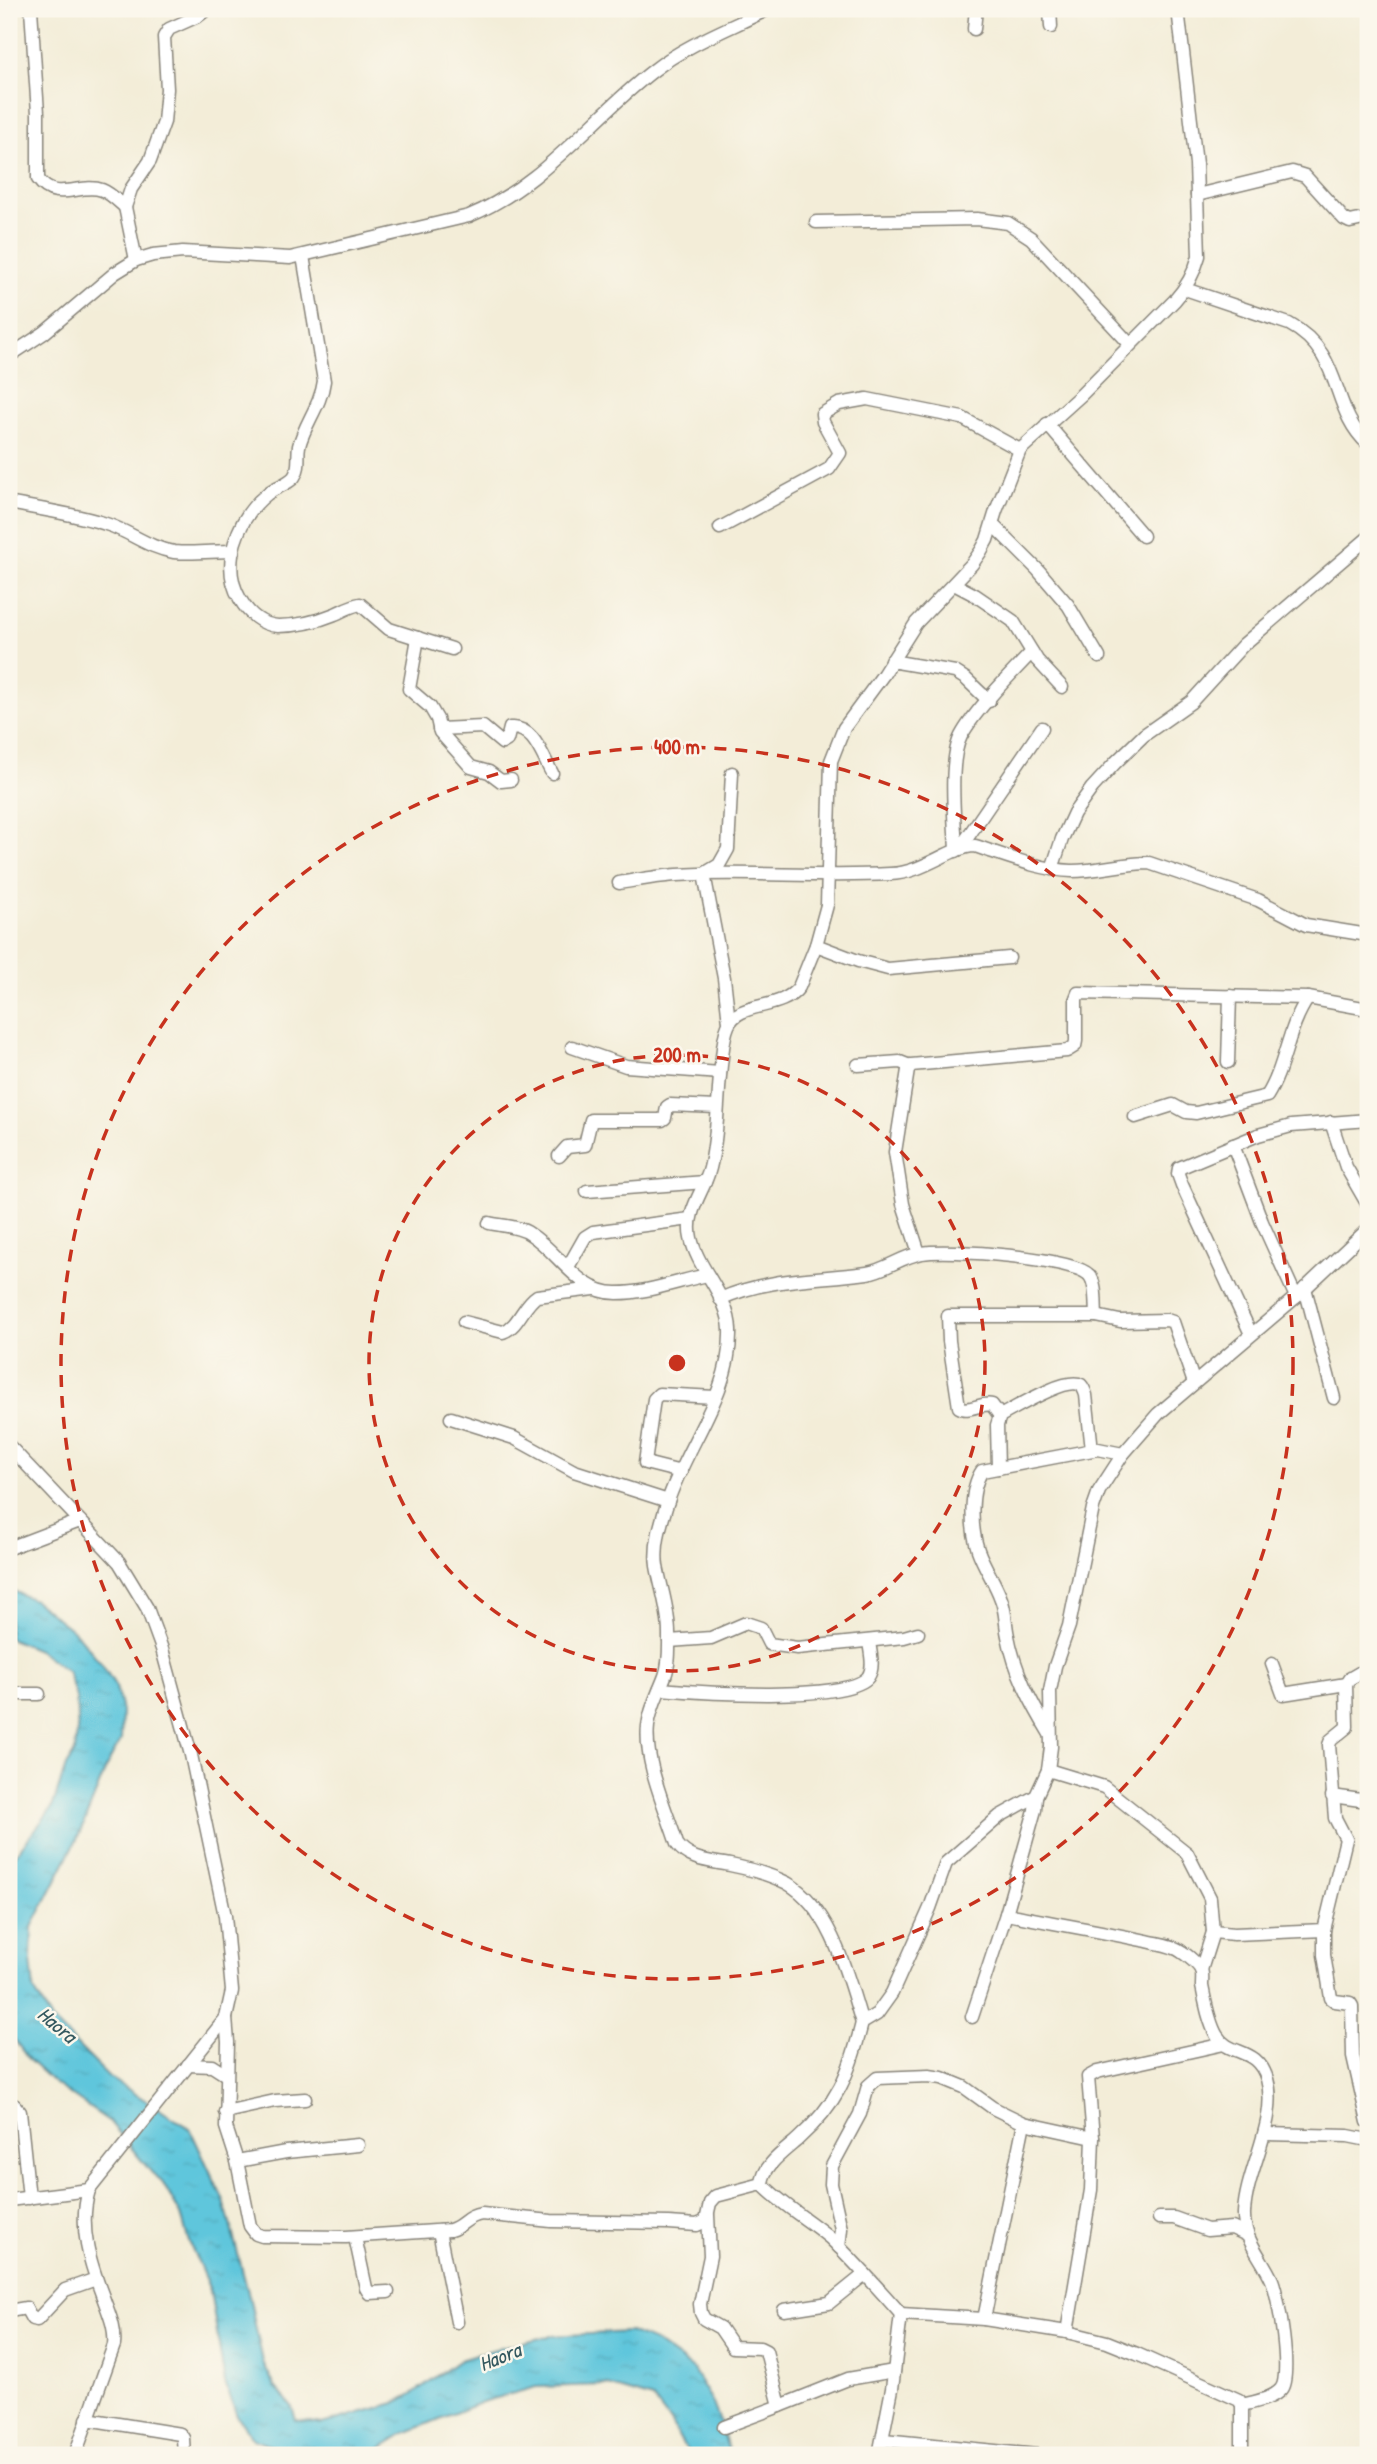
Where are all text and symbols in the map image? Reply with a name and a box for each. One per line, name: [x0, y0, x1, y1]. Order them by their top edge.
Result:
text: 400 m: [654, 732, 700, 761]
text: 200 m: [653, 1040, 701, 1069]
centre of rings: [665, 1351, 689, 1375]
water label: Haora: [32, 2000, 85, 2051]
water label: Haora: [475, 2334, 528, 2378]

